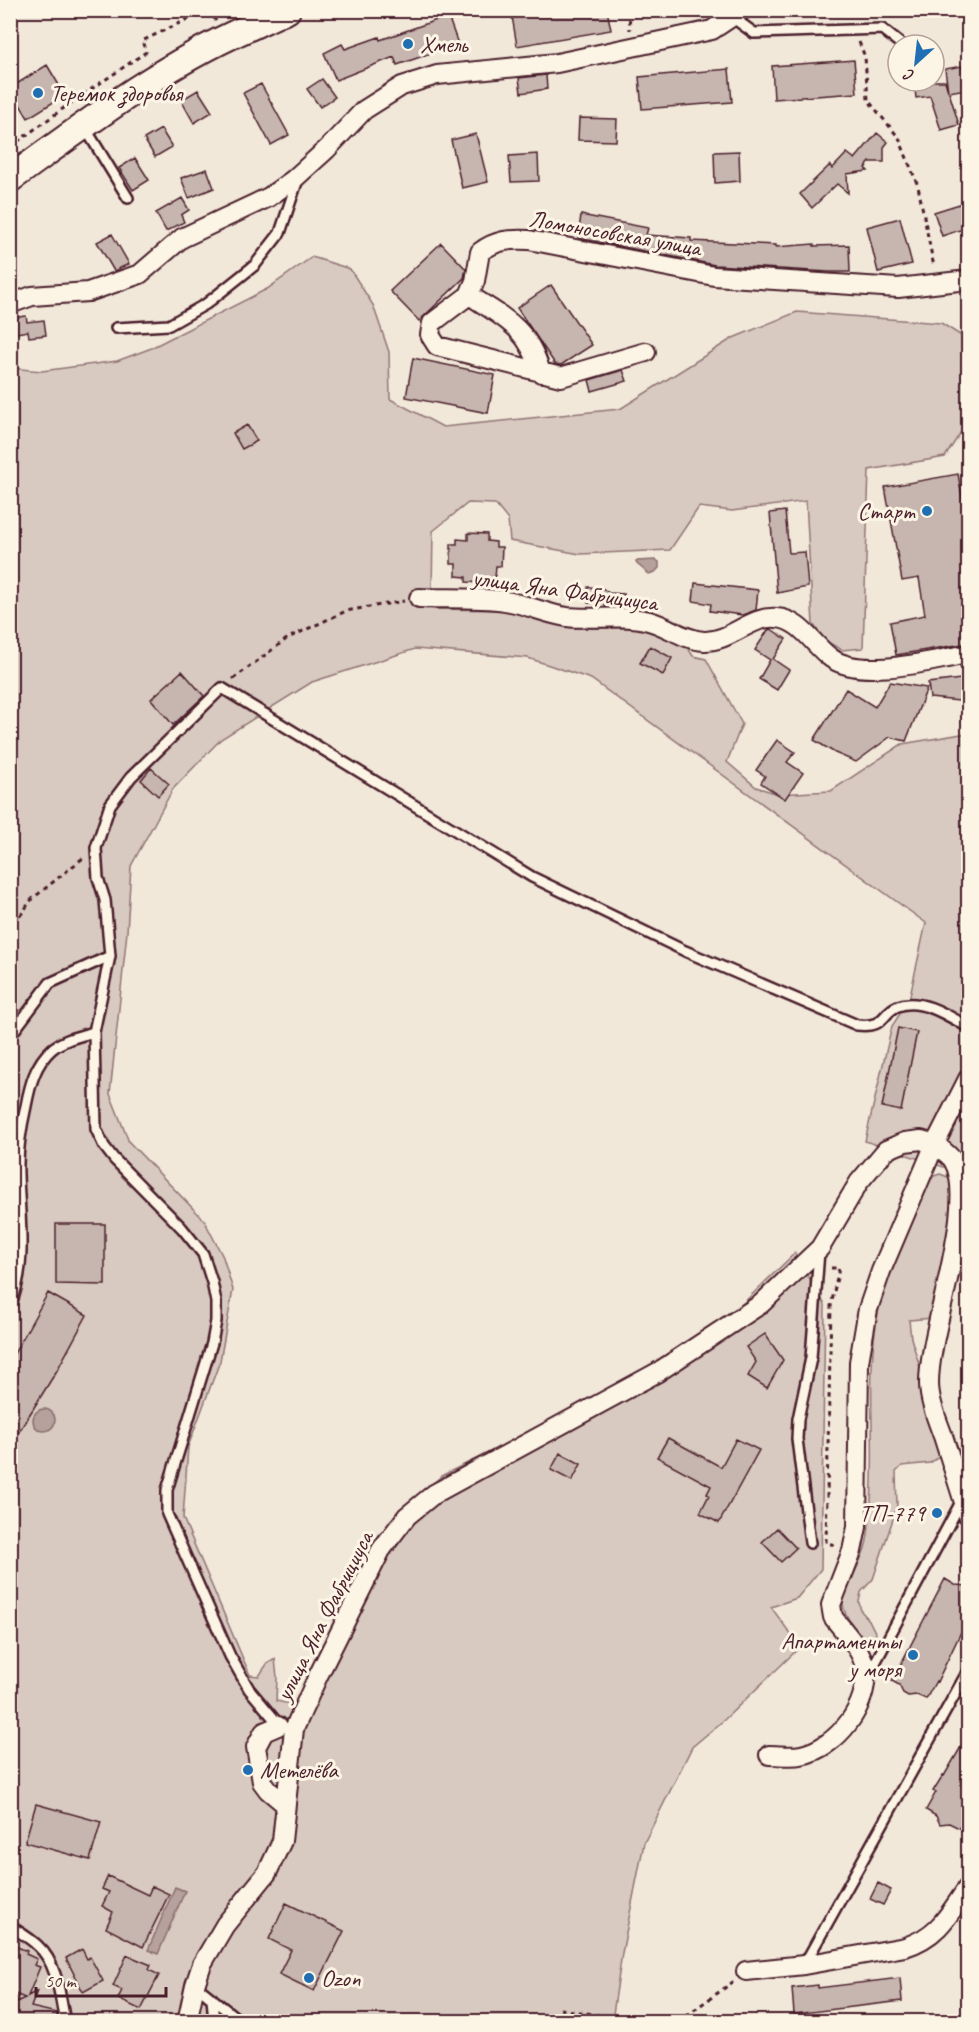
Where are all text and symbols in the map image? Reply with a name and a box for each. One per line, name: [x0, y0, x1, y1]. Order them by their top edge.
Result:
place label: Хмель: [420, 29, 469, 59]
north arrow: [886, 33, 946, 93]
marker: Хмель: [401, 37, 415, 51]
text: С: [900, 64, 918, 86]
place label: Теремок здоровья: [50, 78, 184, 109]
marker: Теремок здоровья: [31, 86, 45, 100]
street label: Ломоносовская улица: [527, 203, 705, 263]
place label: Старт: [857, 496, 916, 526]
marker: Старт: [920, 504, 934, 518]
street label: улица Яна Фабрициуса: [469, 562, 662, 618]
place label: ТП-779: [859, 1498, 927, 1528]
marker: ТП-779: [930, 1506, 944, 1520]
street label: улица Яна Фабрициуса: [267, 1524, 381, 1708]
place label: Апартаменты у моря: [781, 1626, 903, 1684]
marker: Апартаменты у моря: [906, 1648, 920, 1662]
place label: Метелёва: [260, 1755, 339, 1785]
marker: Метелёва: [241, 1763, 255, 1777]
scale bar: [36, 1960, 166, 1998]
place label: Ozon: [321, 1963, 361, 1993]
text: 50 m: [45, 1970, 78, 1992]
marker: Ozon: [302, 1971, 316, 1985]

